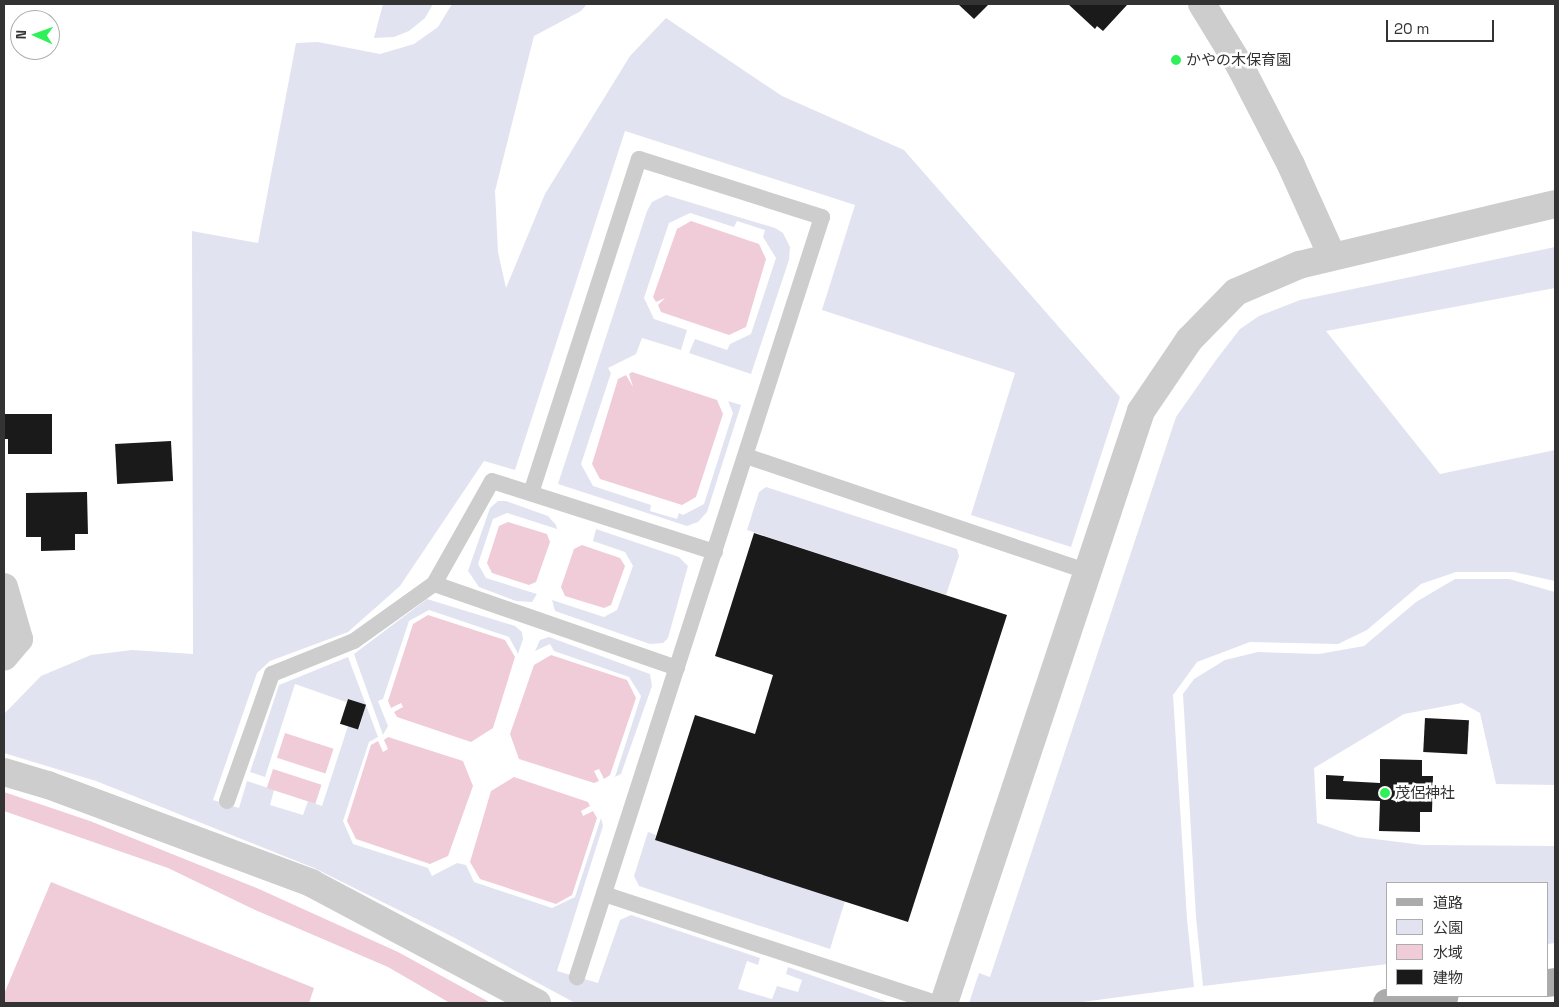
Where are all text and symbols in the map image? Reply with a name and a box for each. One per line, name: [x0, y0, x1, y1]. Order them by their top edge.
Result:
north arrow: [10, 10, 60, 60]
scale bar: [1389, 10, 1496, 42]
text: 20 m: [1394, 19, 1429, 38]
text: N: [12, 30, 30, 40]
place label: かやの木保育園: [1186, 51, 1291, 69]
marker: かやの木保育園: [1170, 54, 1182, 66]
place label: 茂侶神社: [1395, 784, 1455, 802]
marker: 茂侶神社: [1379, 787, 1391, 799]
legend: [1386, 882, 1549, 997]
text: 道路: [1433, 893, 1463, 912]
text: 公園: [1433, 918, 1463, 937]
text: 水域: [1433, 943, 1463, 962]
text: 建物: [1433, 968, 1463, 987]

